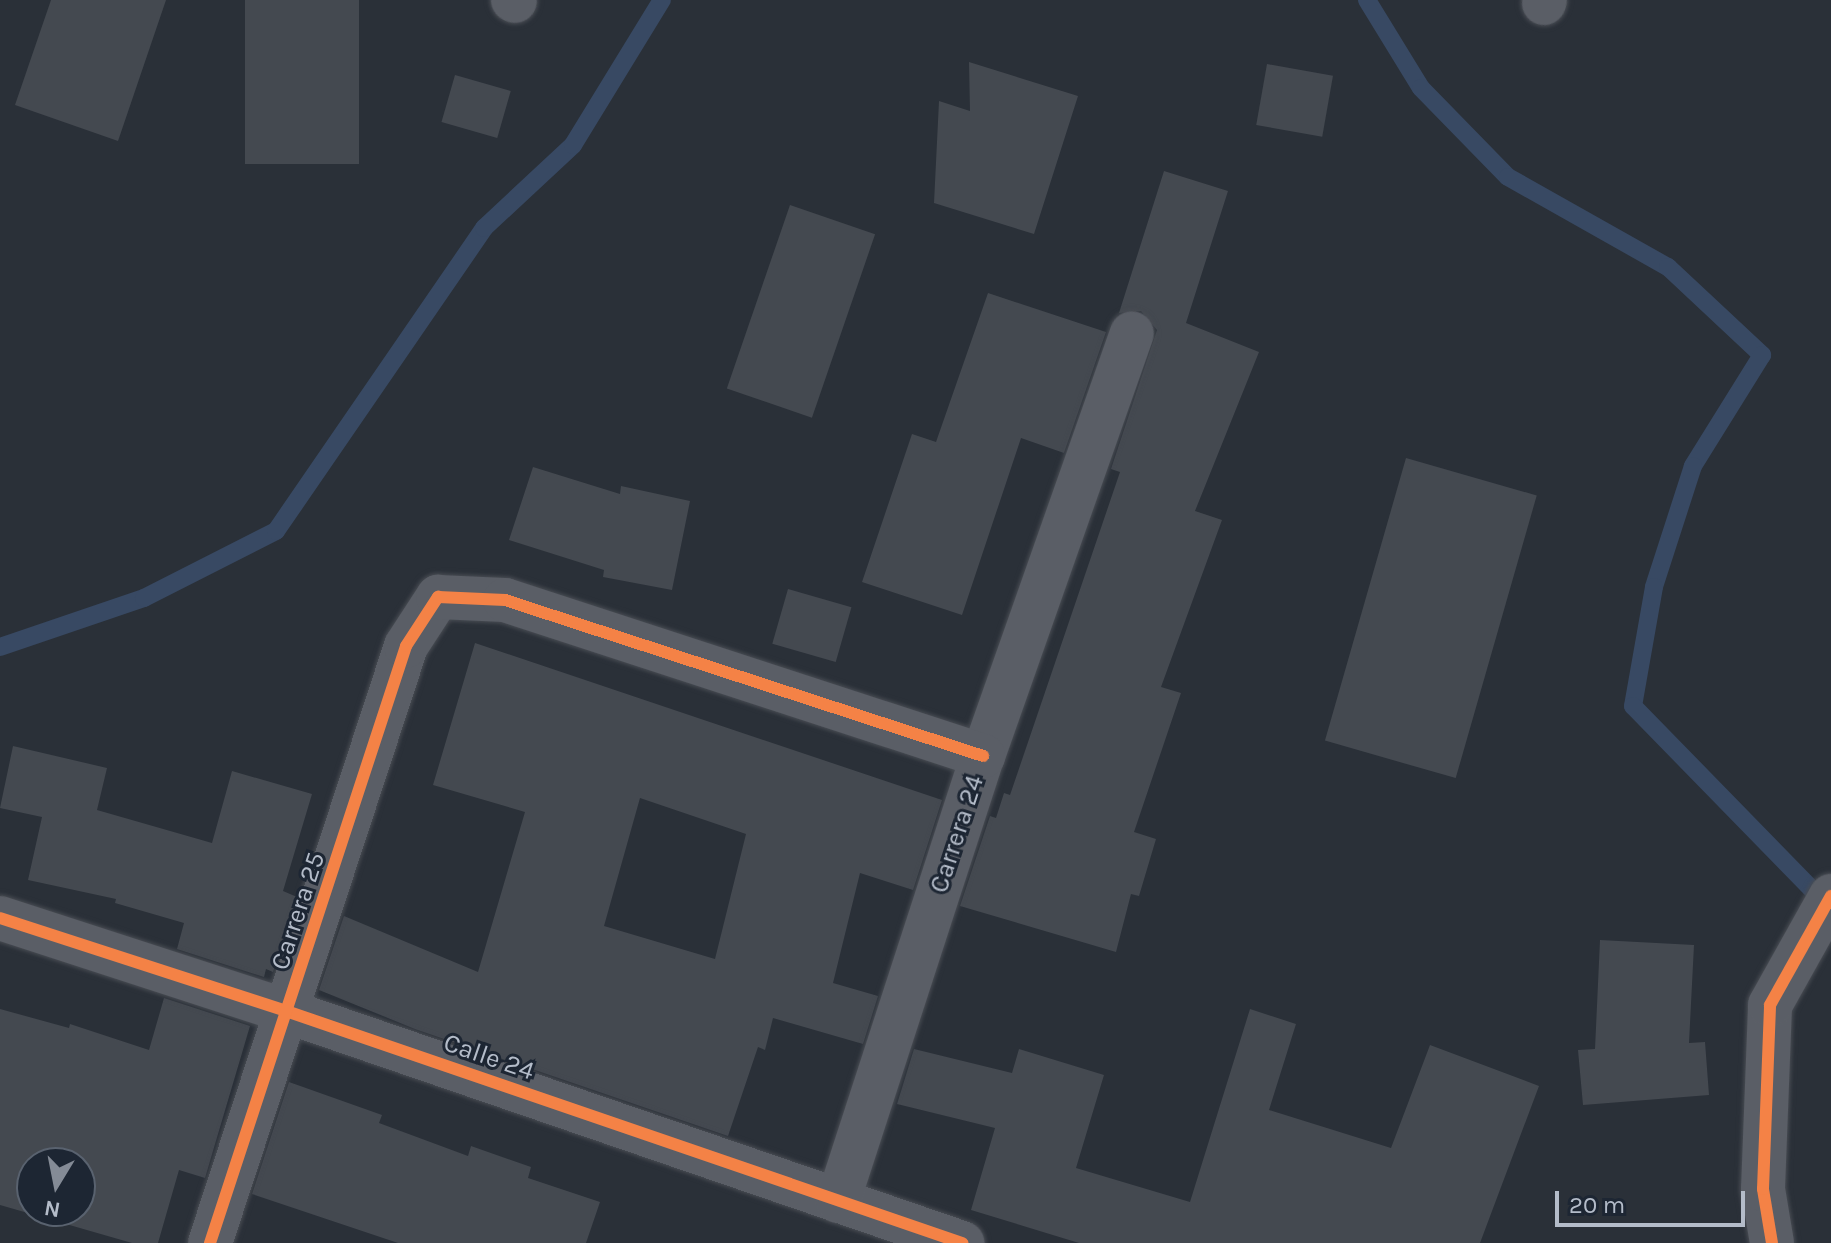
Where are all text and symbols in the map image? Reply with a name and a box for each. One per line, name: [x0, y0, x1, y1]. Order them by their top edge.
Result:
street label: Carrera 24: [923, 771, 991, 897]
street label: Carrera 25: [264, 848, 332, 974]
street label: Calle 24: [440, 1027, 538, 1087]
north arrow: [16, 1147, 96, 1227]
scale bar: [1559, 1175, 1749, 1225]
text: 20 m: [1569, 1191, 1625, 1219]
text: N: [42, 1194, 62, 1223]

